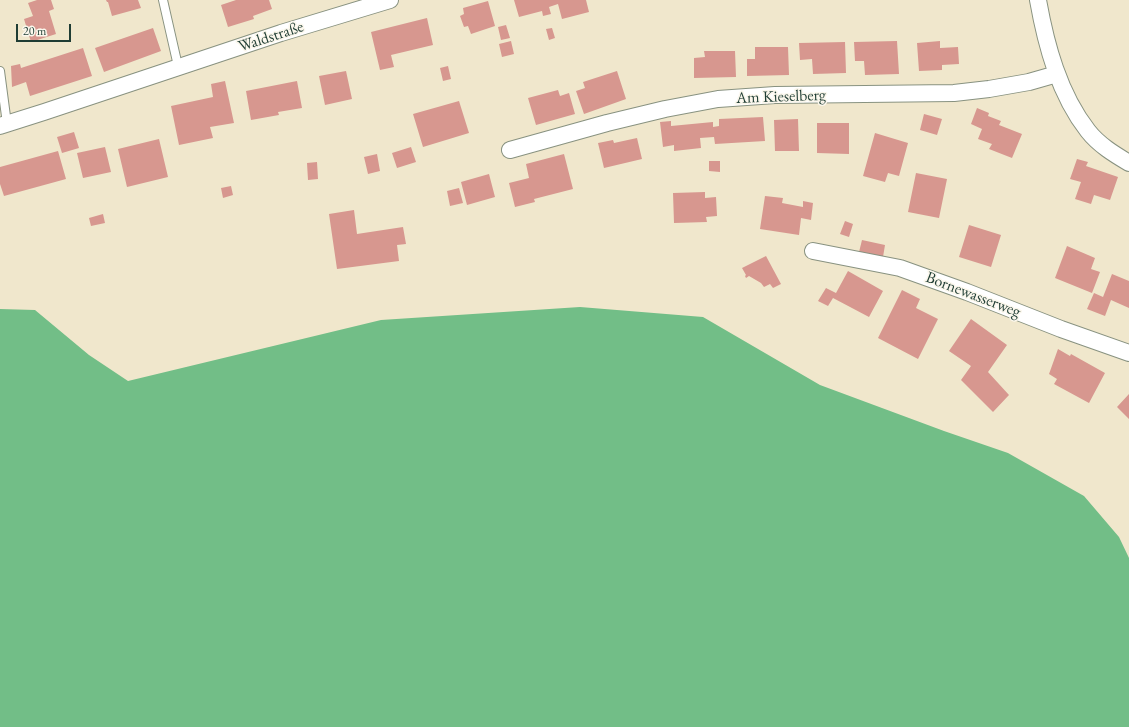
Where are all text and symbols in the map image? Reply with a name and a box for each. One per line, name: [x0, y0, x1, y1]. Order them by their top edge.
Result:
scale bar: [18, 16, 73, 42]
street label: Waldstraße: [236, 17, 306, 57]
text: 20 m: [23, 23, 46, 39]
street label: Am Kieselberg: [736, 86, 826, 108]
street label: Bornewasserweg: [923, 268, 1023, 322]

